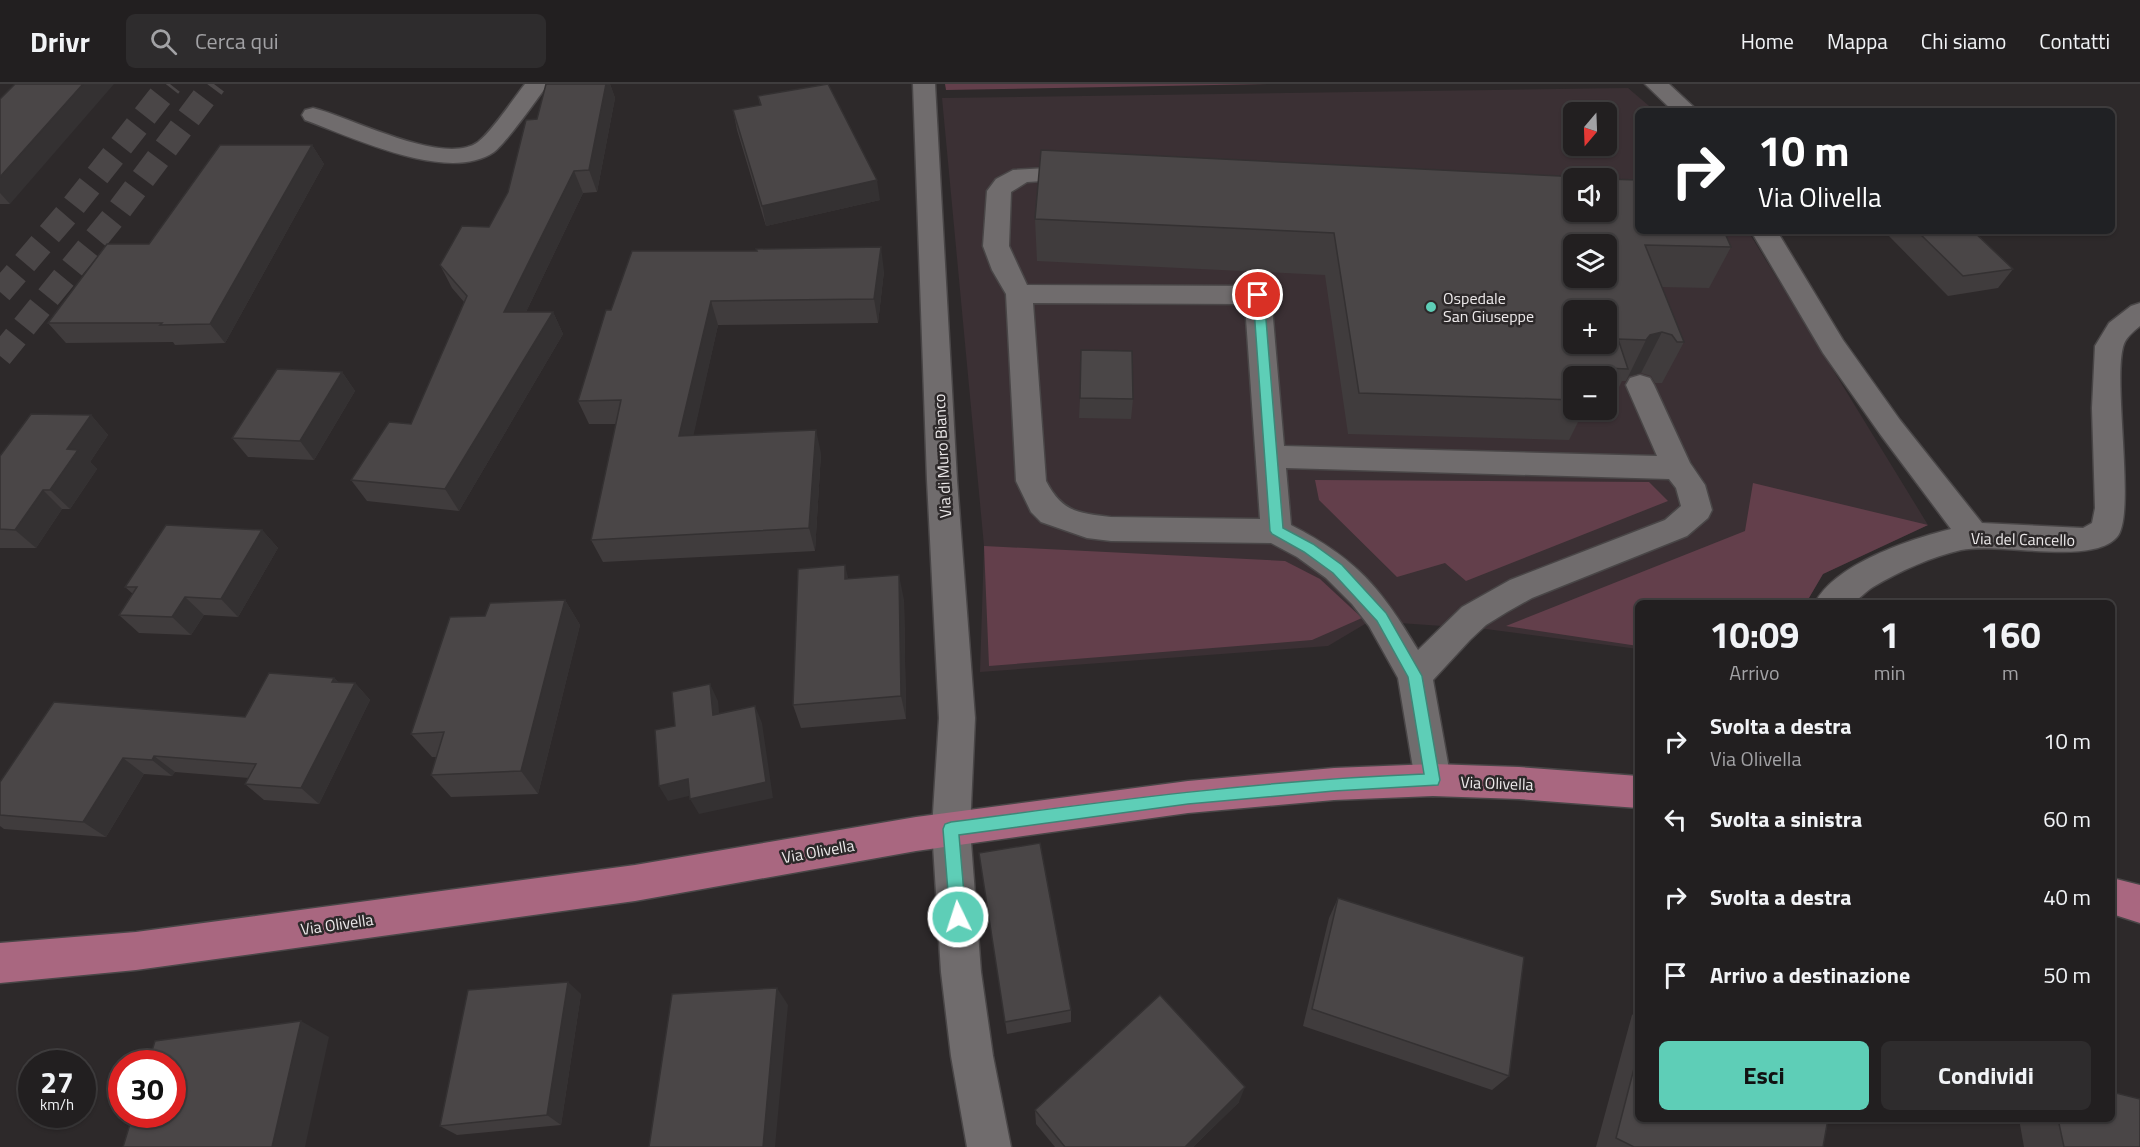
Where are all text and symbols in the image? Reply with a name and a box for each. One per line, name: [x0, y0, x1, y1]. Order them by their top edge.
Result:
search box: [126, 14, 546, 68]
text: Drivr: [30, 20, 90, 63]
text: Cerca qui: [195, 24, 279, 58]
icon: search: [147, 25, 180, 58]
text: Home: [1741, 25, 1794, 57]
text: Mappa: [1827, 25, 1888, 57]
text: Chi siamo: [1921, 25, 2006, 57]
text: Contatti: [2039, 25, 2110, 57]
north arrow: [1563, 102, 1617, 156]
map controls: [1563, 102, 1617, 420]
text: 10 m: [1758, 118, 1850, 182]
icon: right: [1659, 132, 1737, 210]
button: sound: [1563, 168, 1617, 222]
text: Via Olivella: [1758, 176, 1881, 217]
button: layers: [1563, 234, 1617, 288]
pin: [1232, 269, 1283, 320]
icon: arrive: [1241, 278, 1274, 311]
place label: Ospedale San Giuseppe: [1443, 286, 1534, 328]
marker: Ospedale San Giuseppe: [1424, 300, 1438, 314]
button: +: [1563, 300, 1617, 354]
button: −: [1563, 366, 1617, 420]
street label: Via di Muro Bianco: [927, 393, 957, 519]
street label: Via del Cancello: [1971, 526, 2075, 552]
text: 10:09: [1709, 607, 1799, 662]
text: 1: [1880, 607, 1900, 662]
text: 160: [1980, 607, 2041, 662]
text: Arrivo: [1729, 657, 1779, 688]
text: min: [1874, 657, 1906, 688]
text: m: [2002, 657, 2019, 688]
text: Svolta a destra: [1710, 709, 1852, 743]
text: 10 m: [2043, 724, 2091, 758]
icon: right: [1659, 725, 1692, 758]
text: Via Olivella: [1710, 743, 1801, 774]
street label: Via Olivella: [1460, 770, 1534, 796]
text: Svolta a sinistra: [1710, 802, 1862, 836]
text: 60 m: [2043, 802, 2091, 836]
icon: left: [1659, 803, 1692, 836]
street label: Via Olivella: [780, 833, 856, 869]
text: Svolta a destra: [1710, 880, 1852, 914]
text: 40 m: [2043, 880, 2091, 914]
icon: right: [1659, 881, 1692, 914]
position arrow: [926, 885, 990, 949]
street label: Via Olivella: [299, 907, 375, 941]
text: Arrivo a destinazione: [1710, 958, 1910, 992]
text: 50 m: [2043, 958, 2091, 992]
icon: arrive: [1659, 959, 1692, 992]
button: Esci: [1659, 1041, 1869, 1110]
button: Condividi: [1881, 1041, 2091, 1110]
speed limit sign: 30: [108, 1050, 186, 1128]
text: 27: [40, 1059, 74, 1105]
text: km/h: [40, 1093, 74, 1116]

